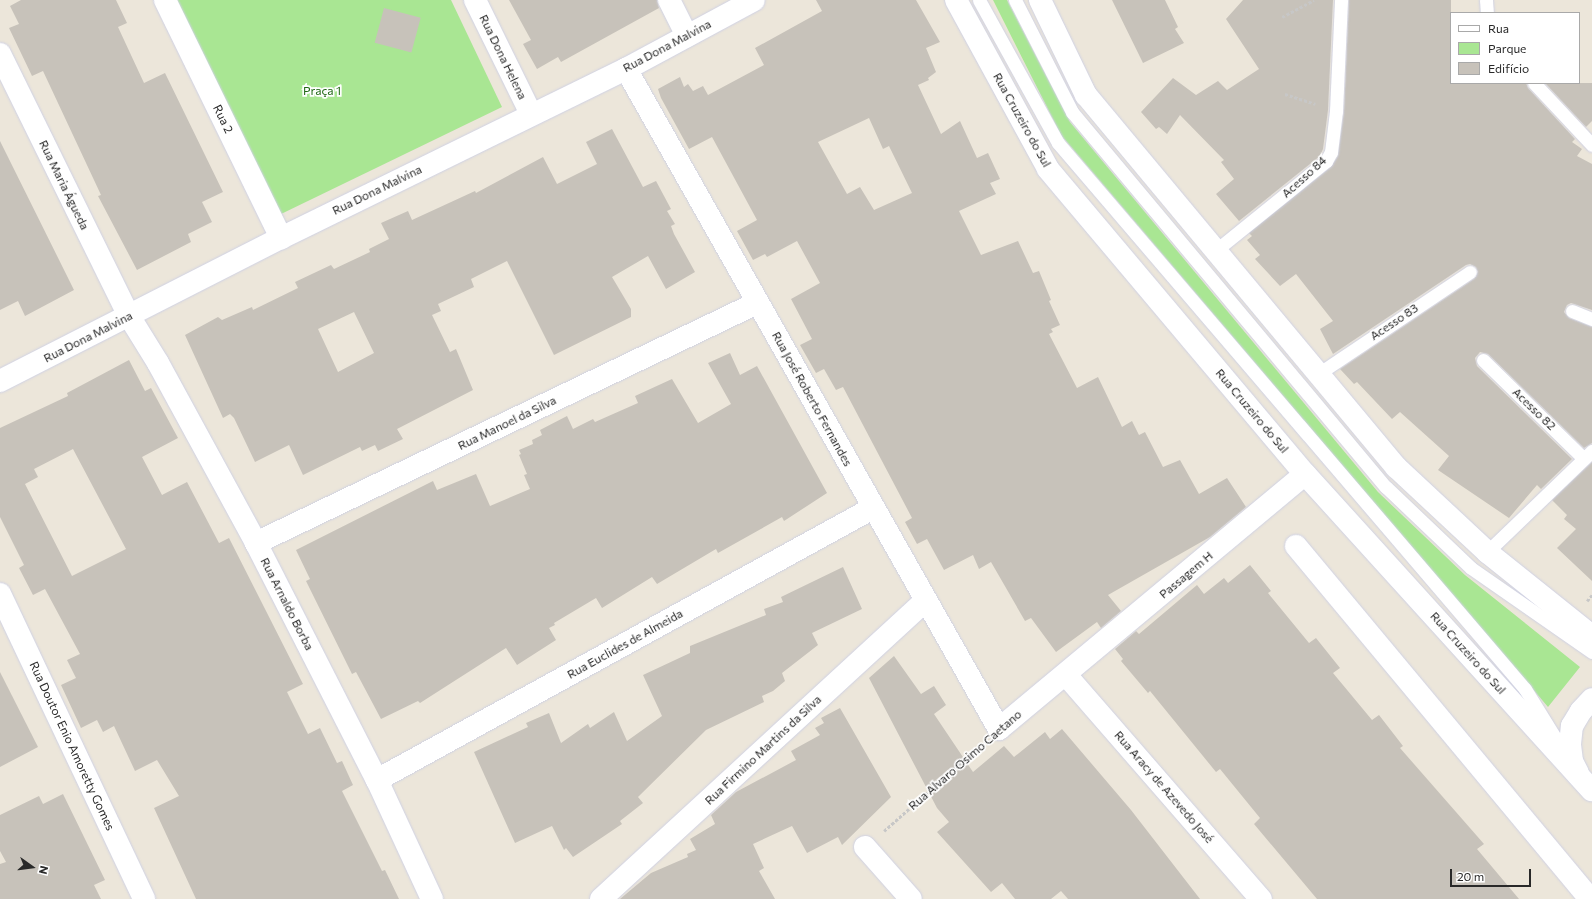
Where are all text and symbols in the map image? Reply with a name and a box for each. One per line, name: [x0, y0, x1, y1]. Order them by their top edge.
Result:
street label: Rua Dona Helena: [476, 12, 530, 102]
legend: [1450, 12, 1580, 84]
street label: Rua Dona Malvina: [620, 17, 714, 75]
text: Rua: [1488, 21, 1509, 35]
text: Parque: [1488, 41, 1526, 55]
text: Edifício: [1488, 61, 1529, 75]
street label: Rua Cruzeiro do Sul: [990, 70, 1054, 170]
park label: Praça 1: [303, 84, 341, 98]
street label: Rua 2: [210, 102, 236, 136]
street label: Rua Maria Águeda: [36, 138, 92, 232]
street label: Acesso 84: [1279, 153, 1329, 201]
street label: Rua Dona Malvina: [330, 162, 424, 218]
street label: Acesso 83: [1367, 301, 1421, 343]
street label: Rua Dona Malvina: [41, 308, 135, 366]
street label: Rua José Roberto Fernandes: [769, 329, 855, 469]
street label: Rua Cruzeiro do Sul: [1213, 366, 1291, 456]
street label: Acesso 82: [1509, 385, 1559, 433]
street label: Rua Manoel da Silva: [455, 393, 559, 453]
street label: Passagem H: [1156, 548, 1216, 602]
street label: Rua Arnaldo Borba: [257, 555, 317, 653]
street label: Rua Euclides de Almeida: [565, 606, 685, 682]
street label: Rua Cruzeiro do Sul: [1427, 609, 1509, 697]
street label: Rua Doutor Enio Amoretty Gomes: [26, 659, 118, 833]
street label: Rua Firmino Martins da Silva: [702, 692, 824, 808]
street label: Rua Alvaro Osimo Caetano: [905, 707, 1025, 813]
street label: Rua Aracy de Azevedo José: [1111, 728, 1217, 846]
north arrow: [12, 847, 52, 887]
scale bar: [1452, 861, 1533, 887]
text: N: [37, 864, 51, 876]
text: 20 m: [1457, 869, 1484, 883]

